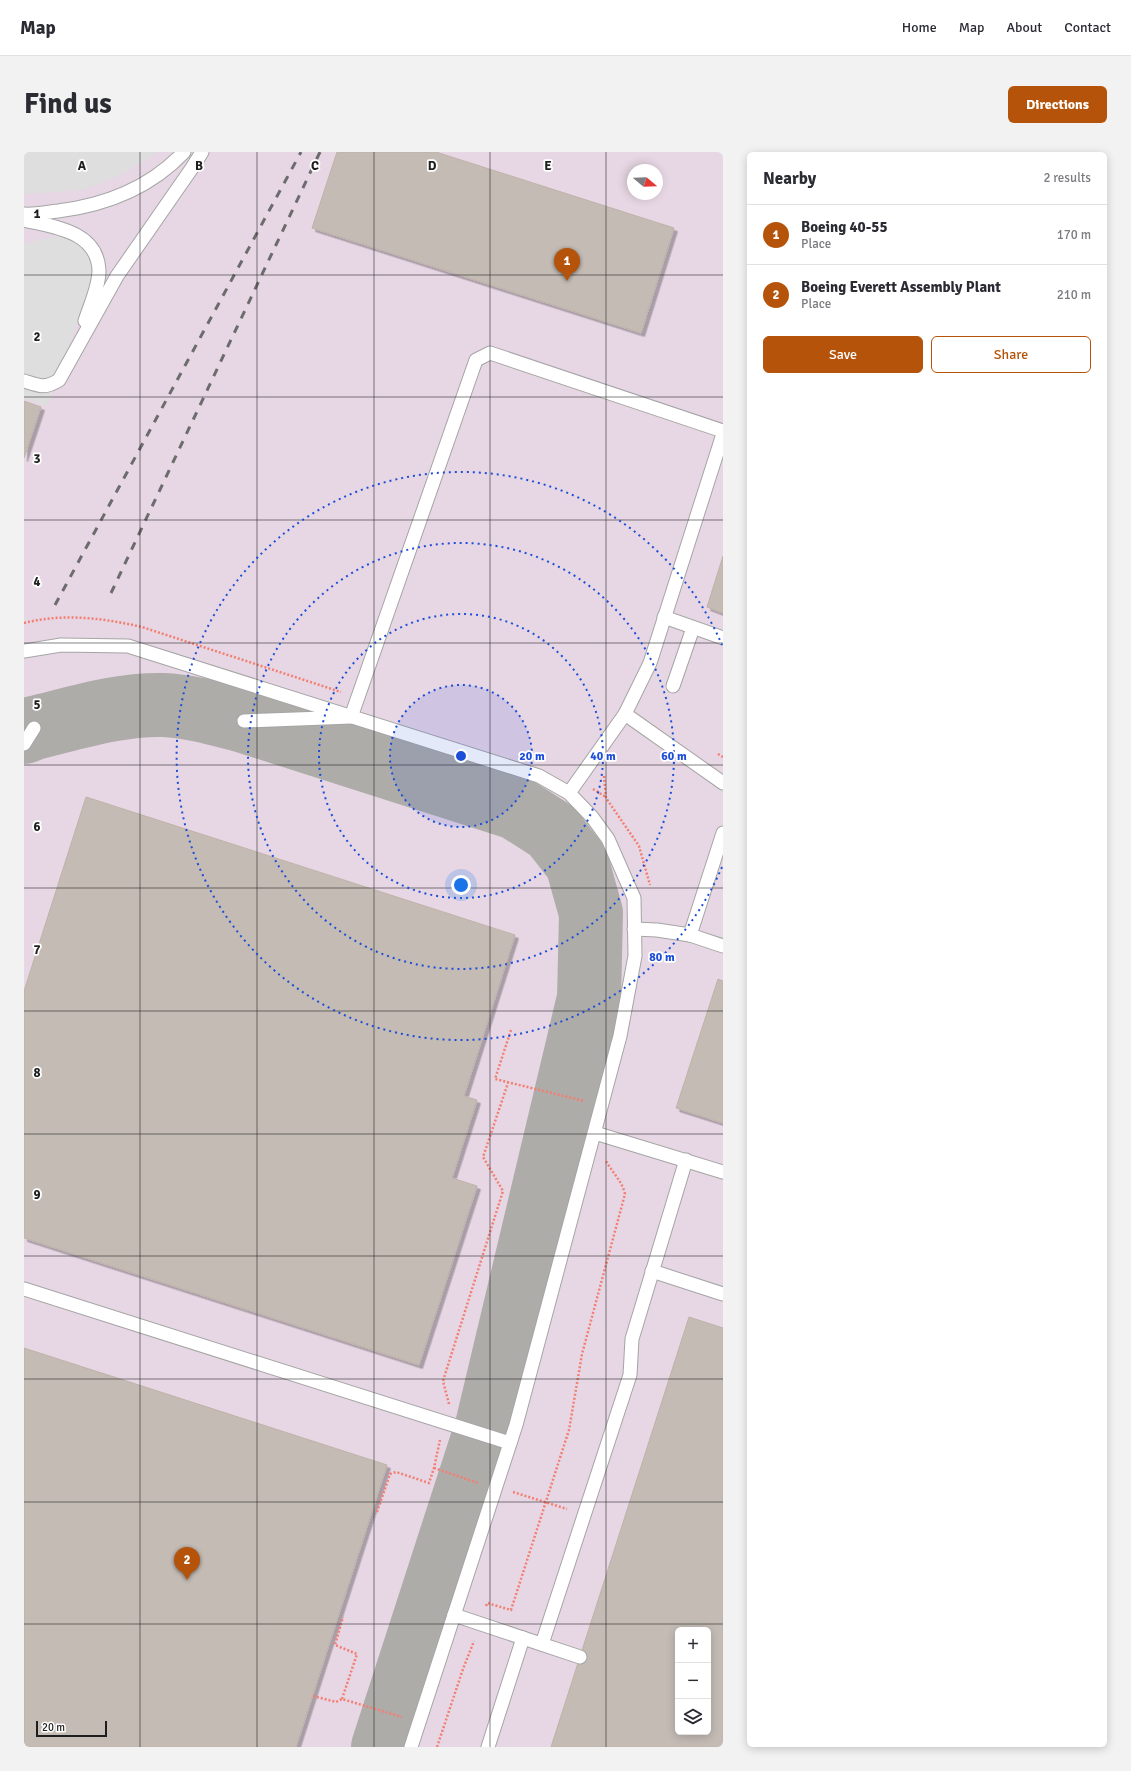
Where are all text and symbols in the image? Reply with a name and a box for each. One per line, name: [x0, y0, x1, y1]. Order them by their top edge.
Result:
text: Map: [20, 16, 56, 40]
text: Home: [902, 19, 937, 36]
text: Map: [959, 19, 984, 36]
text: About: [1006, 19, 1042, 36]
text: Contact: [1064, 19, 1111, 36]
button: Directions: [1008, 86, 1107, 123]
text: Find us: [24, 87, 112, 121]
text: A: [78, 158, 87, 174]
text: B: [195, 158, 203, 174]
text: C: [311, 158, 319, 174]
text: D: [428, 158, 437, 174]
text: E: [544, 158, 552, 174]
north arrow: [627, 164, 663, 200]
text: Nearby: [763, 168, 816, 189]
text: 2 results: [1043, 170, 1091, 186]
text: 1: [33, 206, 41, 222]
text: Boeing 40-55: [801, 218, 888, 236]
text: 1: [772, 227, 780, 243]
text: 170 m: [1057, 227, 1091, 243]
text: Place: [801, 236, 831, 252]
pin: 1: [554, 248, 580, 281]
text: Boeing Everett Assembly Plant: [801, 278, 1001, 296]
text: 2: [772, 287, 780, 303]
text: 210 m: [1057, 287, 1091, 303]
text: Place: [801, 296, 831, 312]
text: 2: [33, 329, 41, 345]
button: Save: [763, 336, 923, 373]
button: Share: [931, 336, 1091, 373]
text: 3: [33, 451, 41, 467]
text: 4: [33, 574, 41, 590]
text: 5: [33, 697, 41, 713]
centre of rings: [454, 749, 468, 763]
text: 20 m: [519, 749, 545, 764]
text: 40 m: [590, 749, 616, 764]
text: 60 m: [661, 749, 687, 764]
text: 6: [33, 819, 41, 835]
your location: [451, 875, 471, 895]
text: 7: [33, 942, 41, 958]
text: 80 m: [649, 950, 675, 965]
text: 8: [33, 1065, 41, 1081]
text: 9: [33, 1187, 41, 1203]
pin: 2: [174, 1547, 200, 1580]
map controls: [675, 1627, 711, 1735]
button: +: [675, 1627, 711, 1663]
button: −: [675, 1663, 711, 1699]
button: layers: [675, 1699, 711, 1735]
scale bar: [36, 1719, 107, 1738]
text: 20 m: [42, 1721, 65, 1734]

